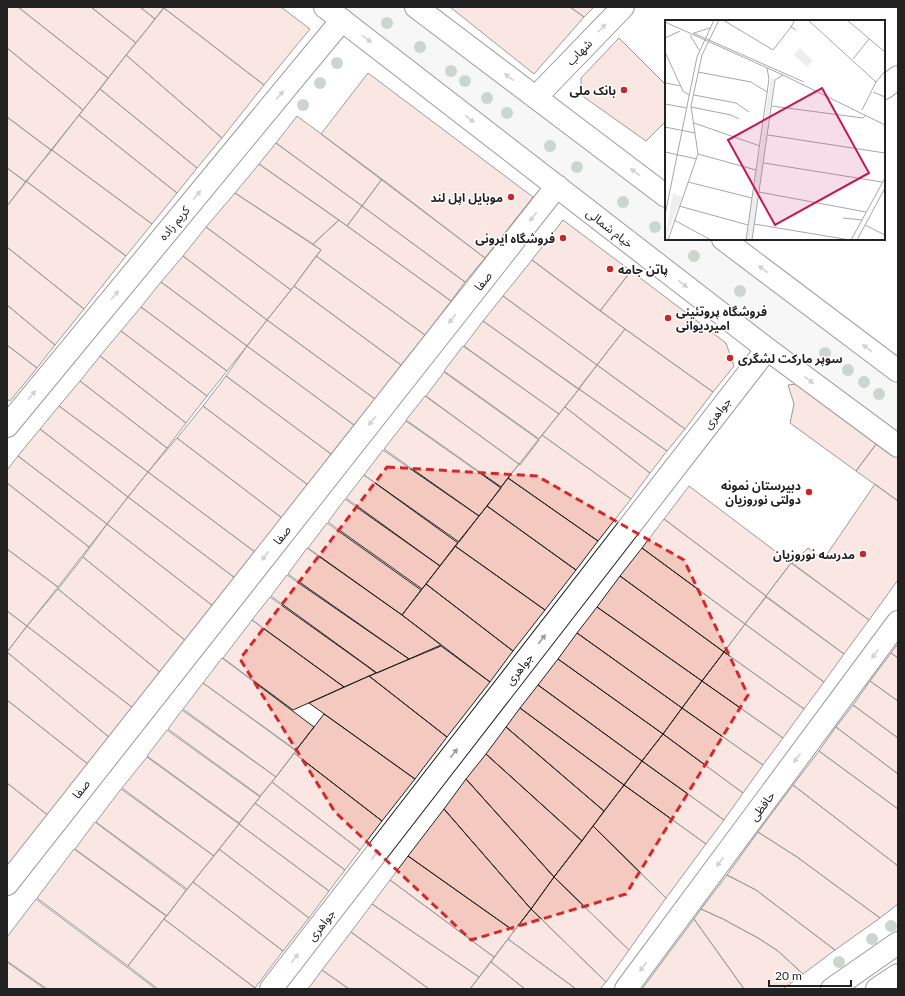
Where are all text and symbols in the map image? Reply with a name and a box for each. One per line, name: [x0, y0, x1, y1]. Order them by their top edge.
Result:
inset map: [665, 20, 885, 240]
one-way arrow: [597, 23, 607, 33]
one-way arrow: [361, 35, 372, 44]
street label: شهاب: [563, 36, 595, 69]
one-way arrow: [504, 72, 515, 81]
place label: بانک ملی: [570, 83, 616, 98]
marker: بانک ملی: [619, 85, 629, 95]
one-way arrow: [276, 89, 285, 100]
one-way arrow: [464, 114, 475, 123]
one-way arrow: [630, 168, 640, 176]
one-way arrow: [193, 190, 202, 200]
place label: موبایل اپل لند: [430, 190, 503, 206]
marker: موبایل اپل لند: [506, 192, 516, 202]
street label: کریم زاده: [155, 202, 195, 245]
street label: خیام شمالی: [582, 205, 637, 253]
one-way arrow: [528, 212, 537, 223]
place label: فروشگاه ایرونی: [475, 231, 555, 246]
marker: فروشگاه ایرونی: [558, 233, 568, 243]
place label: پاتن جامه: [618, 262, 668, 278]
marker: پاتن جامه: [605, 264, 615, 274]
one-way arrow: [758, 265, 769, 274]
street label: صفا: [471, 268, 495, 294]
one-way arrow: [678, 280, 689, 288]
one-way arrow: [110, 290, 119, 301]
place label: فروشگاه پروتئینی امیردیوانی: [676, 304, 767, 333]
marker: فروشگاه پروتئینی امیردیوانی: [663, 313, 673, 323]
one-way arrow: [448, 314, 457, 325]
one-way arrow: [862, 344, 872, 352]
place label: سوپر مارکت لشگری: [738, 351, 843, 367]
marker: سوپر مارکت لشگری: [725, 353, 735, 363]
one-way arrow: [804, 375, 814, 383]
one-way arrow: [27, 390, 36, 401]
street label: جواهری: [700, 394, 734, 432]
one-way arrow: [367, 416, 376, 427]
place label: دبیرستان نمونه دولتی نوروزیان: [721, 478, 801, 507]
marker: دبیرستان نمونه دولتی نوروزیان: [804, 487, 814, 497]
street label: صفا: [270, 522, 294, 548]
place label: مدرسه نوروزیان: [773, 547, 855, 562]
marker: مدرسه نوروزیان: [858, 549, 868, 559]
one-way arrow: [261, 551, 270, 562]
one-way arrow: [538, 633, 547, 644]
one-way arrow: [871, 648, 879, 659]
street label: جواهری: [502, 650, 536, 688]
one-way arrow: [450, 747, 458, 758]
one-way arrow: [794, 753, 802, 763]
street label: صفا: [69, 776, 93, 802]
street label: حافظی: [746, 788, 778, 824]
one-way arrow: [370, 850, 379, 861]
one-way arrow: [716, 857, 724, 868]
street label: جواهری: [304, 906, 338, 944]
one-way arrow: [291, 953, 299, 964]
one-way arrow: [638, 961, 647, 972]
scale bar: [769, 962, 851, 988]
text: 20 m: [775, 968, 802, 983]

